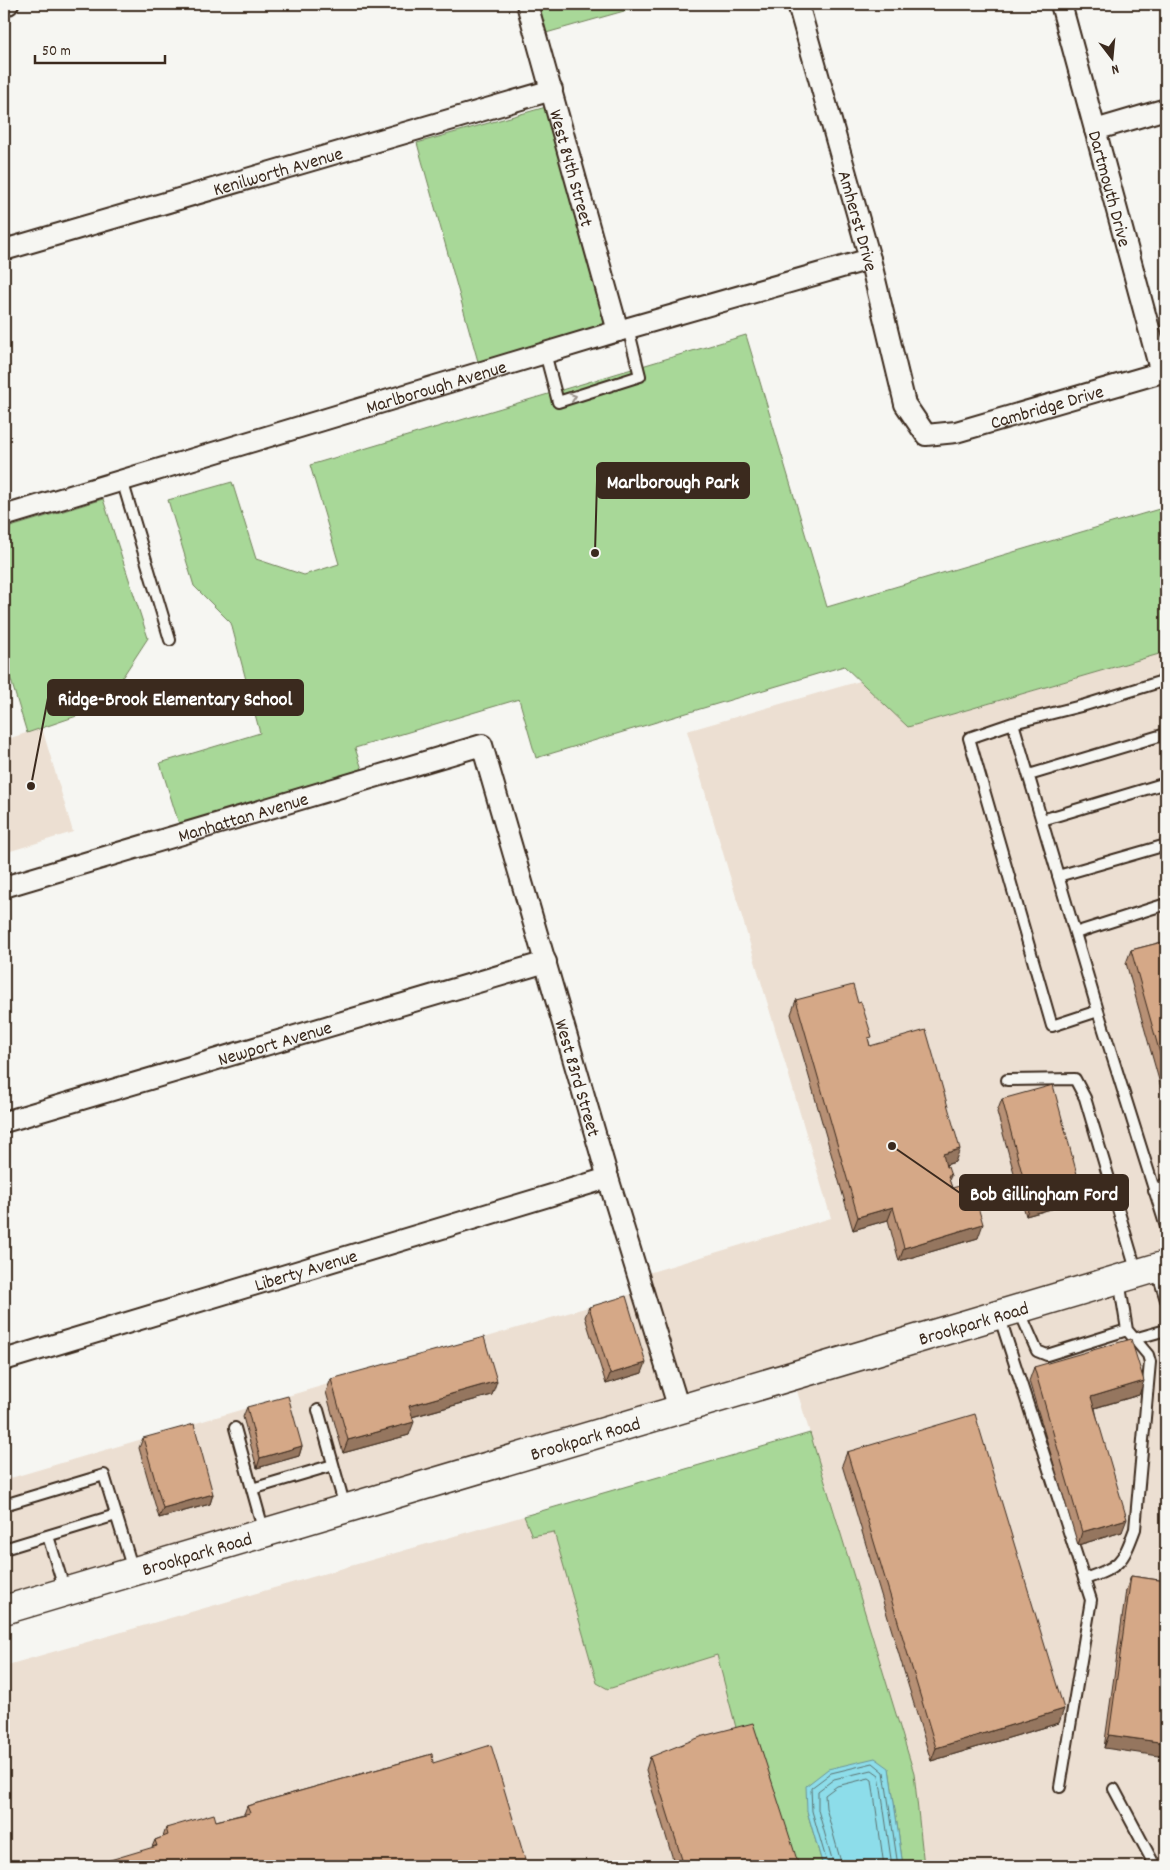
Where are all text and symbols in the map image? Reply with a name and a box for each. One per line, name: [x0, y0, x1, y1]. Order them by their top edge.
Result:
scale bar: [35, 32, 165, 64]
north arrow: [1088, 32, 1138, 82]
text: 50 m: [42, 41, 71, 63]
text: N: [1109, 58, 1121, 79]
street label: West 84th Street: [540, 107, 598, 230]
street label: Dartmouth Drive: [1079, 128, 1136, 250]
street label: Kenilworth Avenue: [211, 142, 347, 205]
street label: Amherst Drive: [829, 168, 882, 275]
street label: Marlborough Avenue: [363, 355, 510, 423]
street label: Cambridge Drive: [988, 380, 1107, 438]
one-way arrow: [568, 393, 577, 403]
callout: Marlborough Park: [597, 463, 749, 498]
text: Marlborough Park: [607, 470, 739, 498]
callout: Ridge-Brook Elementary School: [48, 680, 303, 715]
text: Ridge-Brook Elementary School: [58, 687, 292, 715]
street label: Manhattan Avenue: [175, 787, 312, 852]
street label: Newport Avenue: [215, 1016, 336, 1075]
street label: West 83rd Street: [546, 1017, 605, 1141]
callout: Bob Gillingham Ford: [960, 1175, 1128, 1210]
text: Bob Gillingham Ford: [970, 1182, 1118, 1210]
street label: Liberty Avenue: [252, 1244, 361, 1301]
street label: Brookpark Road: [916, 1297, 1032, 1355]
street label: Brookpark Road: [528, 1412, 644, 1470]
street label: Brookpark Road: [140, 1527, 256, 1585]

